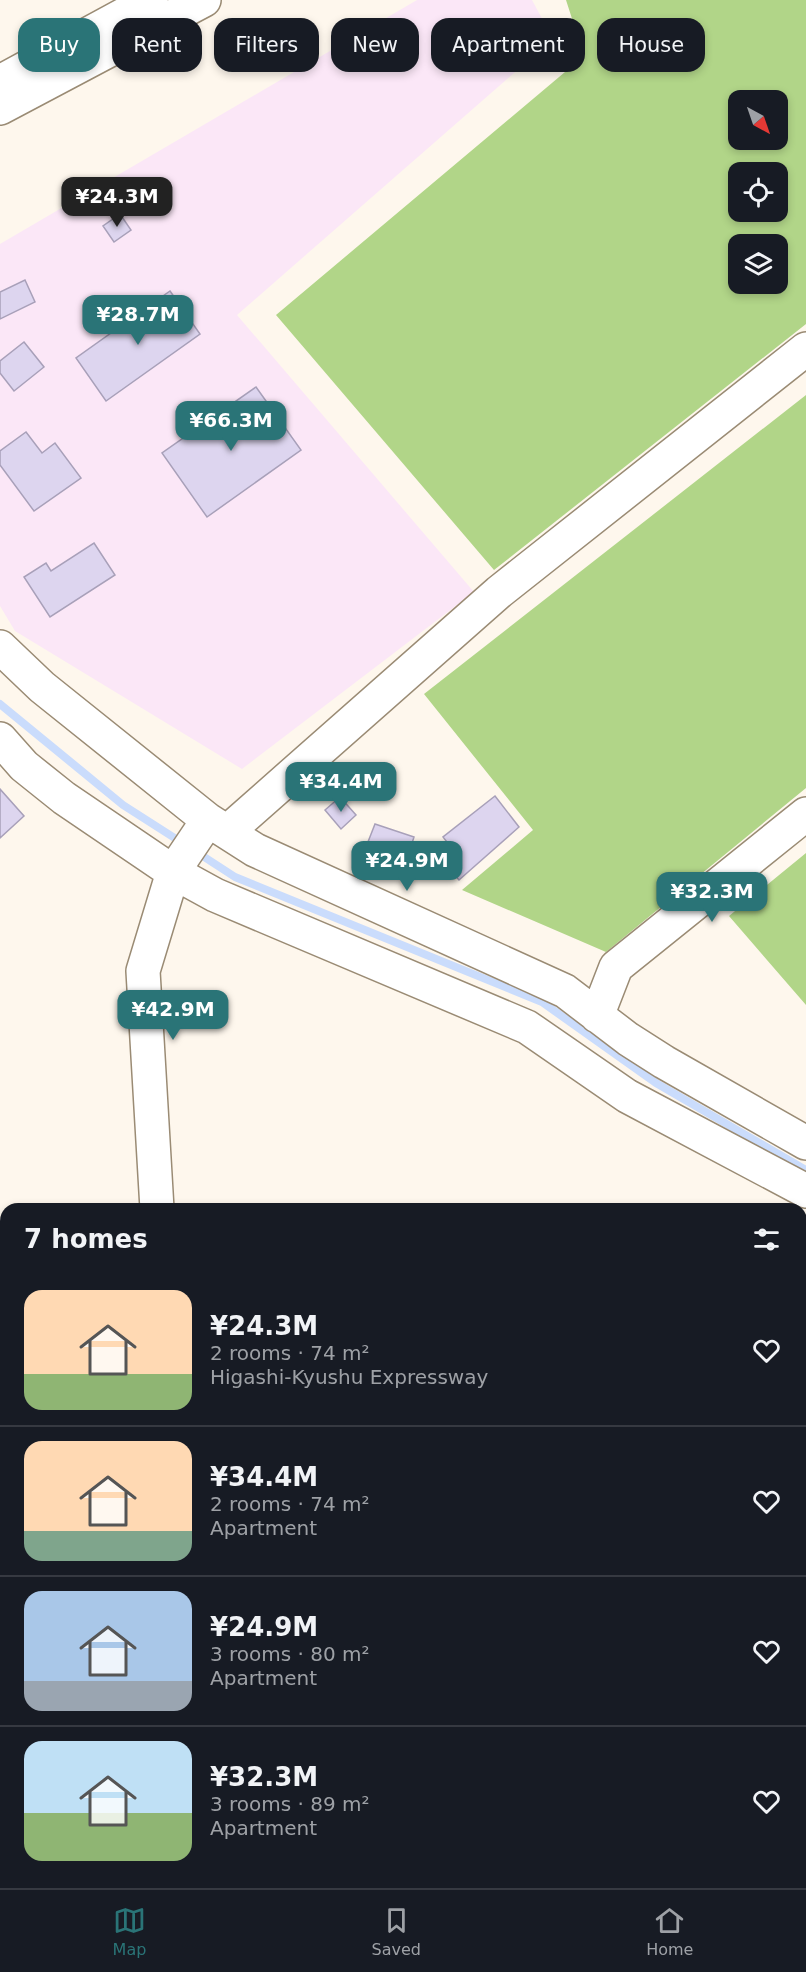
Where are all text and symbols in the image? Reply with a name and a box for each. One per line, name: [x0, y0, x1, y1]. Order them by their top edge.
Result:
chip: Buy: [18, 18, 100, 72]
chip: Rent: [112, 18, 202, 72]
chip: Filters: [214, 18, 319, 72]
chip: New: [331, 18, 419, 72]
chip: Apartment: [431, 18, 585, 72]
chip: House: [597, 18, 705, 72]
north arrow: [728, 90, 788, 150]
map controls: [728, 90, 788, 294]
button: locate: [728, 162, 788, 222]
pin: ¥24.3M: [68, 177, 166, 228]
text: ¥24.3M: [75, 184, 159, 208]
button: layers: [728, 234, 788, 294]
pin: ¥28.7M: [89, 295, 187, 346]
text: ¥28.7M: [96, 302, 180, 326]
pin: ¥66.3M: [182, 401, 280, 452]
text: ¥66.3M: [189, 408, 273, 432]
pin: ¥34.4M: [292, 762, 390, 813]
text: ¥34.4M: [299, 769, 383, 793]
pin: ¥24.9M: [358, 841, 456, 892]
text: ¥24.9M: [365, 848, 449, 872]
pin: ¥32.3M: [663, 872, 761, 923]
text: ¥32.3M: [670, 879, 754, 903]
pin: ¥42.9M: [124, 990, 222, 1041]
text: ¥42.9M: [131, 997, 215, 1021]
icon: filters: [750, 1223, 783, 1256]
text: 7 homes: [24, 1224, 148, 1254]
text: ¥24.3M: [210, 1311, 318, 1341]
icon: home: [72, 1314, 144, 1386]
icon: heart: [750, 1334, 783, 1367]
text: 2 rooms · 74 m²: [210, 1341, 370, 1365]
text: Higashi-Kyushu Expressway: [210, 1365, 488, 1389]
text: ¥34.4M: [210, 1462, 318, 1492]
icon: home: [72, 1465, 144, 1537]
icon: heart: [750, 1485, 783, 1518]
text: 2 rooms · 74 m²: [210, 1492, 370, 1516]
text: Apartment: [210, 1516, 317, 1540]
text: ¥24.9M: [210, 1612, 318, 1642]
icon: home: [72, 1615, 144, 1687]
icon: heart: [750, 1635, 783, 1668]
text: 3 rooms · 80 m²: [210, 1642, 370, 1666]
text: Apartment: [210, 1666, 317, 1690]
text: ¥32.3M: [210, 1762, 318, 1792]
icon: home: [72, 1765, 144, 1837]
icon: heart: [750, 1785, 783, 1818]
text: 3 rooms · 89 m²: [210, 1792, 370, 1816]
text: Apartment: [210, 1816, 317, 1840]
tab: Map: [113, 1904, 146, 1959]
tab: Saved: [372, 1904, 421, 1959]
tab: Home: [646, 1904, 693, 1959]

